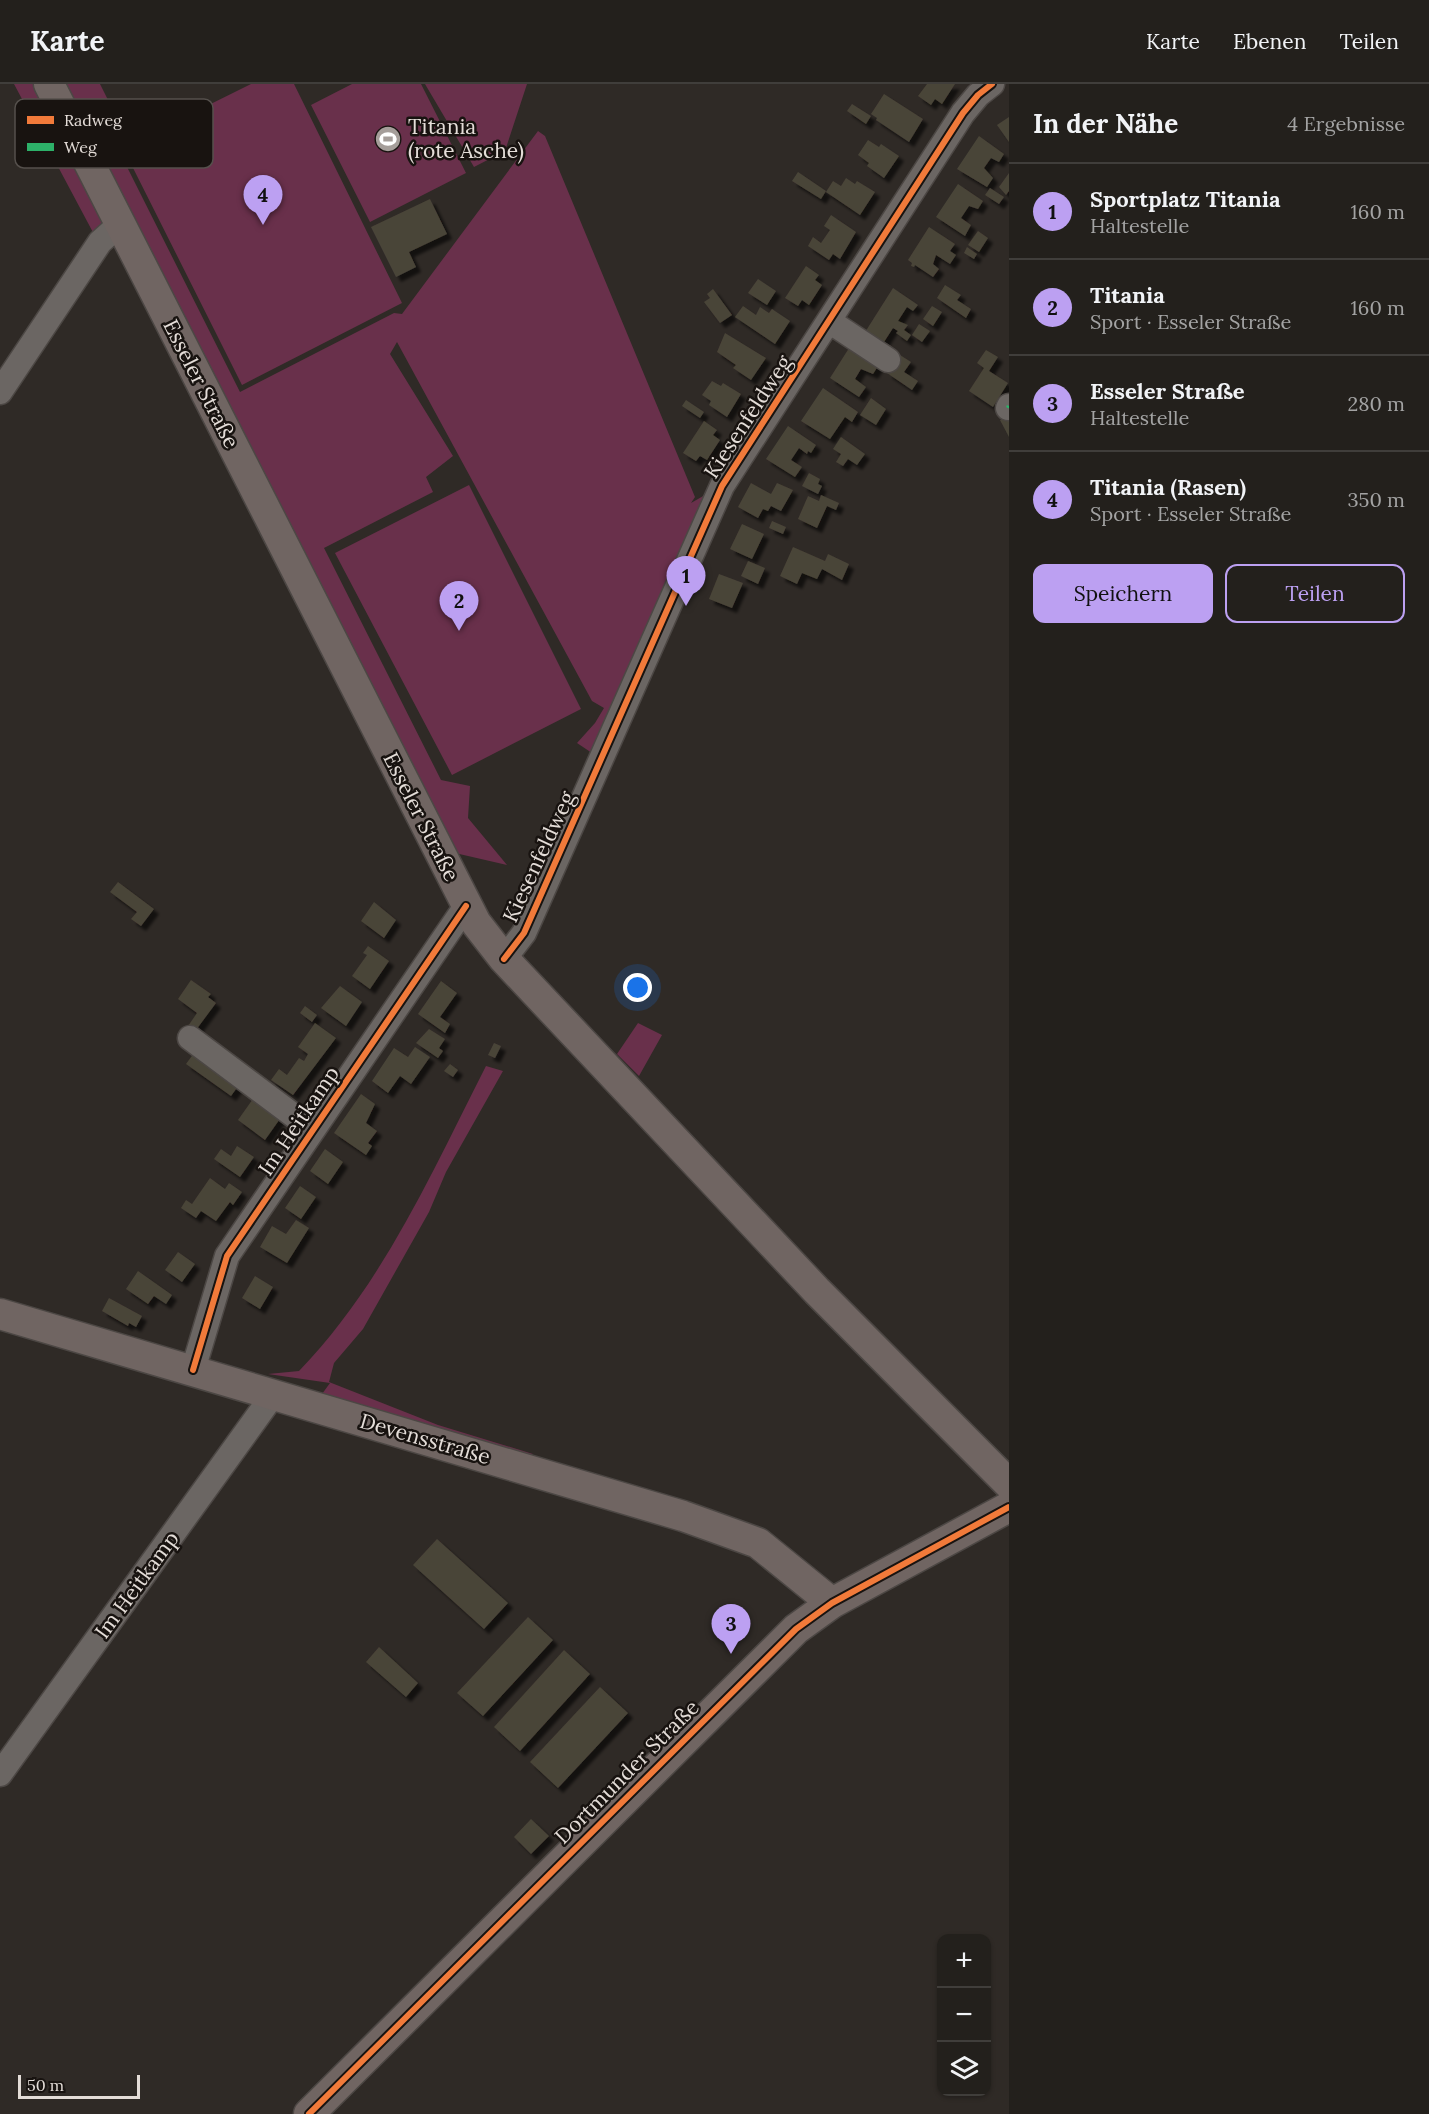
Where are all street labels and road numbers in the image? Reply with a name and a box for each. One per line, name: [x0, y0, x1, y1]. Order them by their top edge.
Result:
street label: Esseler Straße: [157, 315, 245, 453]
street label: Kiesenfeldweg: [698, 350, 798, 483]
street label: Esseler Straße: [377, 748, 465, 886]
street label: Kiesenfeldweg: [496, 787, 581, 927]
street label: Im Heitkamp: [252, 1061, 345, 1181]
street label: Devensstraße: [357, 1407, 494, 1470]
street label: Im Heitkamp: [89, 1526, 185, 1644]
street label: Dortmunder Straße: [549, 1694, 705, 1850]

